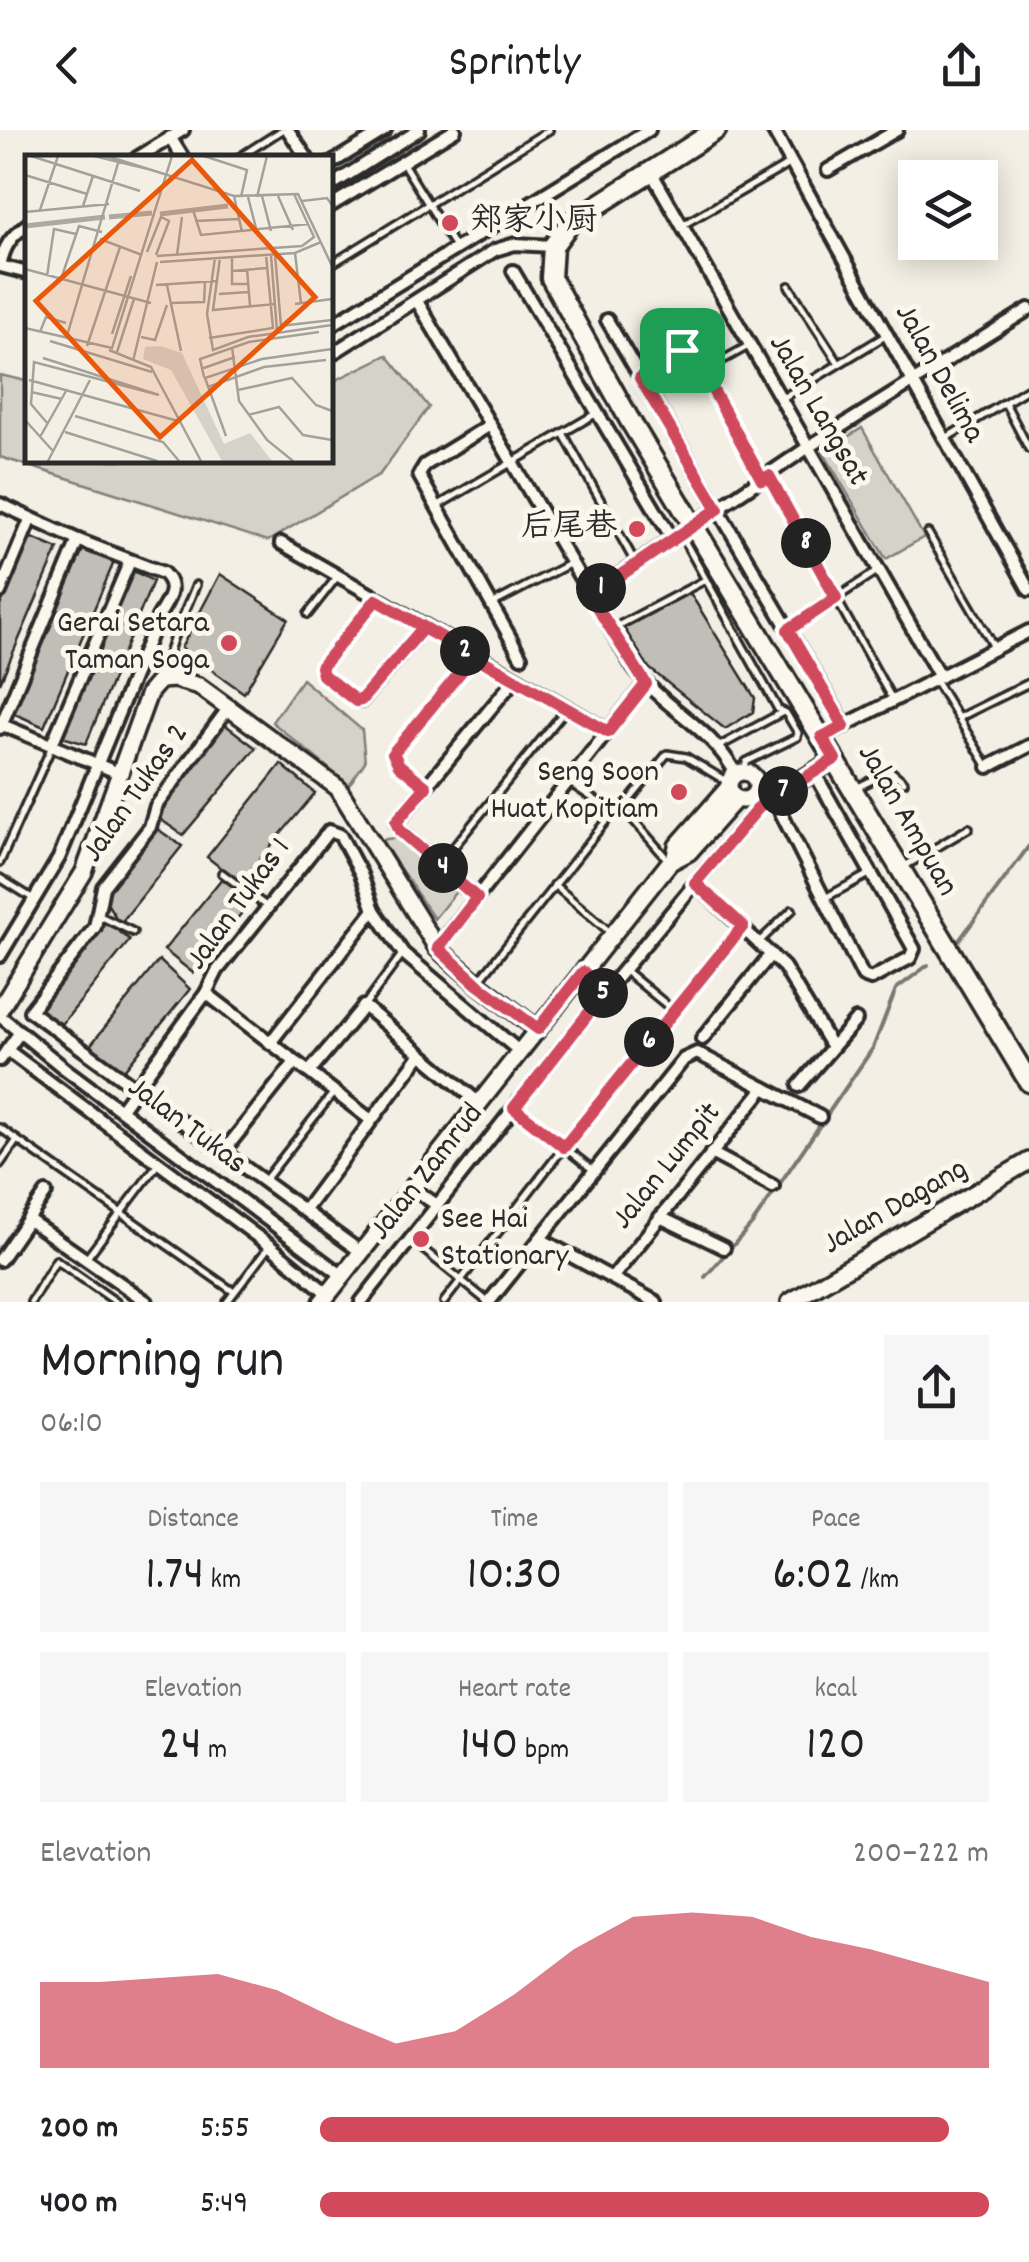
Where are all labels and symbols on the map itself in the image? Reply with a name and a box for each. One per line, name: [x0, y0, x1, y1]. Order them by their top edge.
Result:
inset map: [25, 155, 332, 462]
place label: 郑家小厨: [470, 200, 598, 246]
marker: 郑家小厨: [439, 212, 461, 234]
street label: Jalan Delima: [881, 296, 996, 453]
pin: [640, 308, 725, 393]
street label: Jalan Langsat: [755, 327, 879, 496]
place label: 后尾巷: [521, 506, 617, 552]
marker: 后尾巷: [626, 518, 648, 540]
pin: 8: [781, 518, 831, 568]
pin: 1: [576, 563, 626, 613]
place label: Gerai Setara Taman Soga: [57, 602, 210, 685]
pin: 2: [440, 626, 490, 676]
marker: Gerai Setara Taman Soga: [218, 632, 240, 654]
street label: Jalan Tukas 2: [72, 715, 202, 873]
street label: Jalan Ampuan: [844, 736, 968, 906]
place label: Seng Soon Huat Kopitiam: [490, 751, 659, 834]
pin: 7: [758, 766, 808, 816]
marker: Seng Soon Huat Kopitiam: [668, 781, 690, 803]
street label: Jalan Tukas 1: [176, 829, 304, 981]
pin: 4: [418, 843, 468, 893]
pin: 5: [578, 968, 628, 1018]
pin: 6: [624, 1017, 674, 1067]
street label: Jalan Tukas: [116, 1067, 256, 1187]
street label: Jalan Lumpit: [602, 1093, 734, 1241]
street label: Jalan Zamrud: [360, 1095, 496, 1251]
street label: Jalan Dagang: [815, 1148, 977, 1268]
place label: See Hai Stationary: [441, 1198, 569, 1281]
marker: See Hai Stationary: [410, 1228, 432, 1250]

